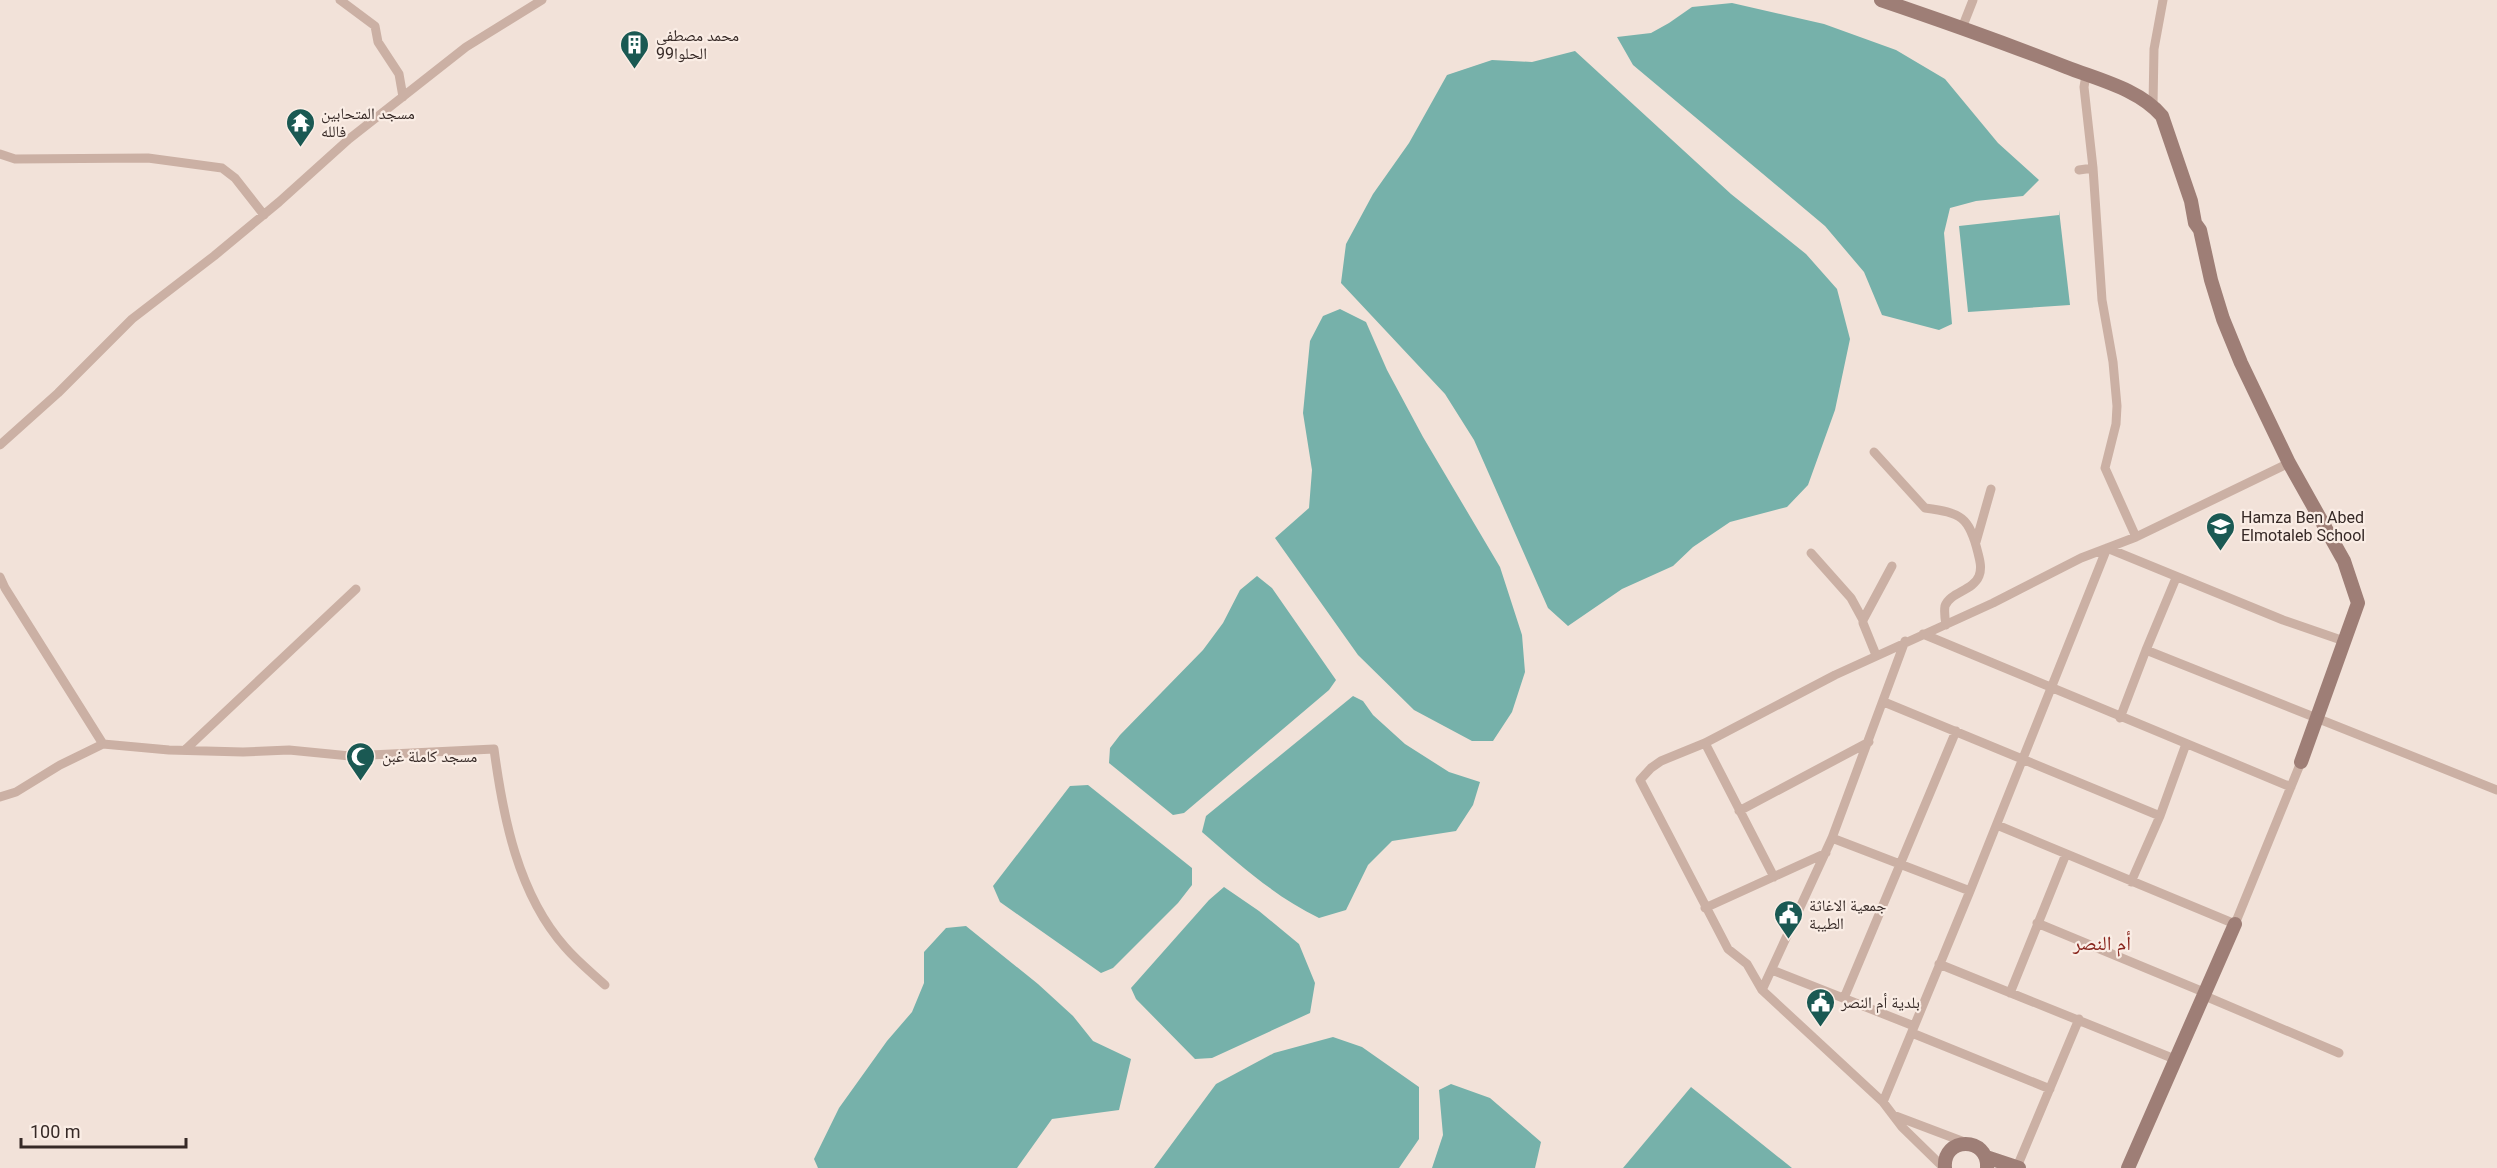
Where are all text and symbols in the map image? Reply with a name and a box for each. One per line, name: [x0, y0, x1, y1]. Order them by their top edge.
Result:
place label: محمد مصطفى الحلوا99: [656, 26, 739, 63]
building icon: محمد مصطفى الحلوا99: [619, 28, 651, 70]
place label: مسجد المتحابين فالله: [321, 104, 415, 141]
temple icon: مسجد المتحابين فالله: [284, 106, 316, 148]
place label: Hamza Ben Abed Elmotaleb School: [2241, 508, 2365, 545]
school or university icon: Hamza Ben Abed Elmotaleb School: [2204, 510, 2236, 552]
mosque icon: مسجد كاملة غبن: [345, 740, 377, 782]
place label: مسجد كاملة غبن: [382, 747, 477, 767]
place label: جمعية الاغاثة الطيبة: [1809, 896, 1886, 933]
public building icon: جمعية الاغاثة الطيبة: [1772, 898, 1804, 940]
district label: أم النصر: [2072, 931, 2131, 957]
public building icon: بلدية أم النصر: [1804, 986, 1836, 1028]
place label: بلدية أم النصر: [1840, 993, 1920, 1013]
scale bar: [21, 1111, 186, 1149]
text: 100 m: [30, 1121, 81, 1142]

